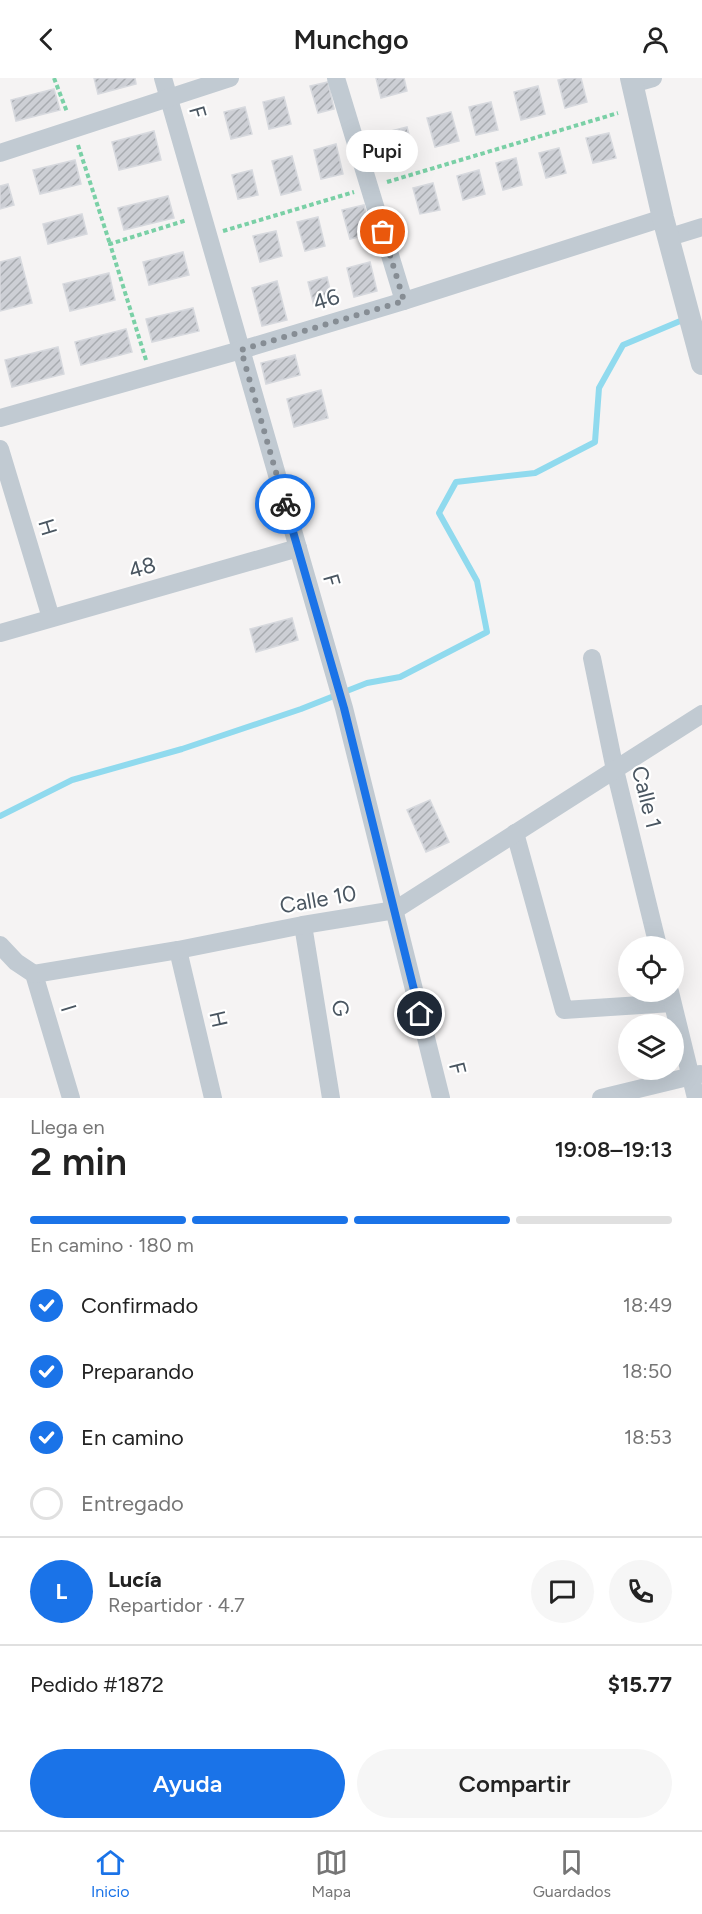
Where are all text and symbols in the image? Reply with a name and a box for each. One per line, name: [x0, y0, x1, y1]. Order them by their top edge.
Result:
icon: back: [30, 23, 63, 56]
text: Munchgo: [293, 23, 409, 56]
icon: person: [639, 23, 672, 56]
street label: F: [183, 103, 212, 122]
callout: Pupi: [347, 130, 419, 172]
text: Pupi: [362, 139, 402, 163]
pin: [357, 206, 408, 257]
icon: bag: [366, 215, 399, 248]
street label: 46: [310, 283, 343, 316]
courier: [255, 474, 315, 534]
icon: bike: [269, 488, 302, 521]
street label: H: [32, 515, 63, 539]
street label: 48: [125, 551, 159, 584]
street label: F: [317, 571, 346, 590]
street label: Calle 1: [626, 763, 667, 831]
street label: Calle 10: [278, 879, 359, 920]
map controls: [618, 936, 684, 1080]
button: locate: [618, 936, 684, 1002]
pin: [394, 988, 445, 1039]
icon: home: [403, 997, 436, 1030]
street label: G: [326, 998, 355, 1018]
street label: I: [55, 1001, 82, 1015]
street label: H: [203, 1008, 234, 1030]
button: layers: [618, 1014, 684, 1080]
street label: F: [443, 1059, 472, 1077]
text: Llega en: [30, 1115, 105, 1139]
text: 19:08–19:13: [555, 1136, 672, 1163]
text: 2 min: [30, 1138, 127, 1185]
text: En camino · 180 m: [30, 1233, 194, 1257]
icon: check: [30, 1289, 63, 1322]
text: Confirmado: [81, 1292, 198, 1319]
text: 18:49: [623, 1293, 672, 1317]
icon: check: [30, 1355, 63, 1388]
text: Preparando: [81, 1358, 194, 1385]
text: 18:50: [622, 1359, 672, 1383]
icon: check: [30, 1421, 63, 1454]
text: En camino: [81, 1424, 184, 1451]
text: 18:53: [624, 1425, 672, 1449]
text: Entregado: [81, 1490, 184, 1517]
button: chat: [531, 1560, 594, 1623]
button: phone: [609, 1560, 672, 1623]
text: Lucía: [108, 1566, 162, 1593]
text: L: [56, 1578, 67, 1605]
text: Repartidor · 4.7: [108, 1593, 245, 1617]
text: Pedido #1872: [30, 1671, 164, 1698]
text: $15.77: [608, 1671, 672, 1698]
button: Ayuda: [30, 1749, 345, 1818]
button: Compartir: [357, 1749, 672, 1818]
tab: Inicio: [91, 1846, 130, 1901]
tab: Mapa: [311, 1846, 351, 1901]
tab: Guardados: [533, 1846, 611, 1901]

